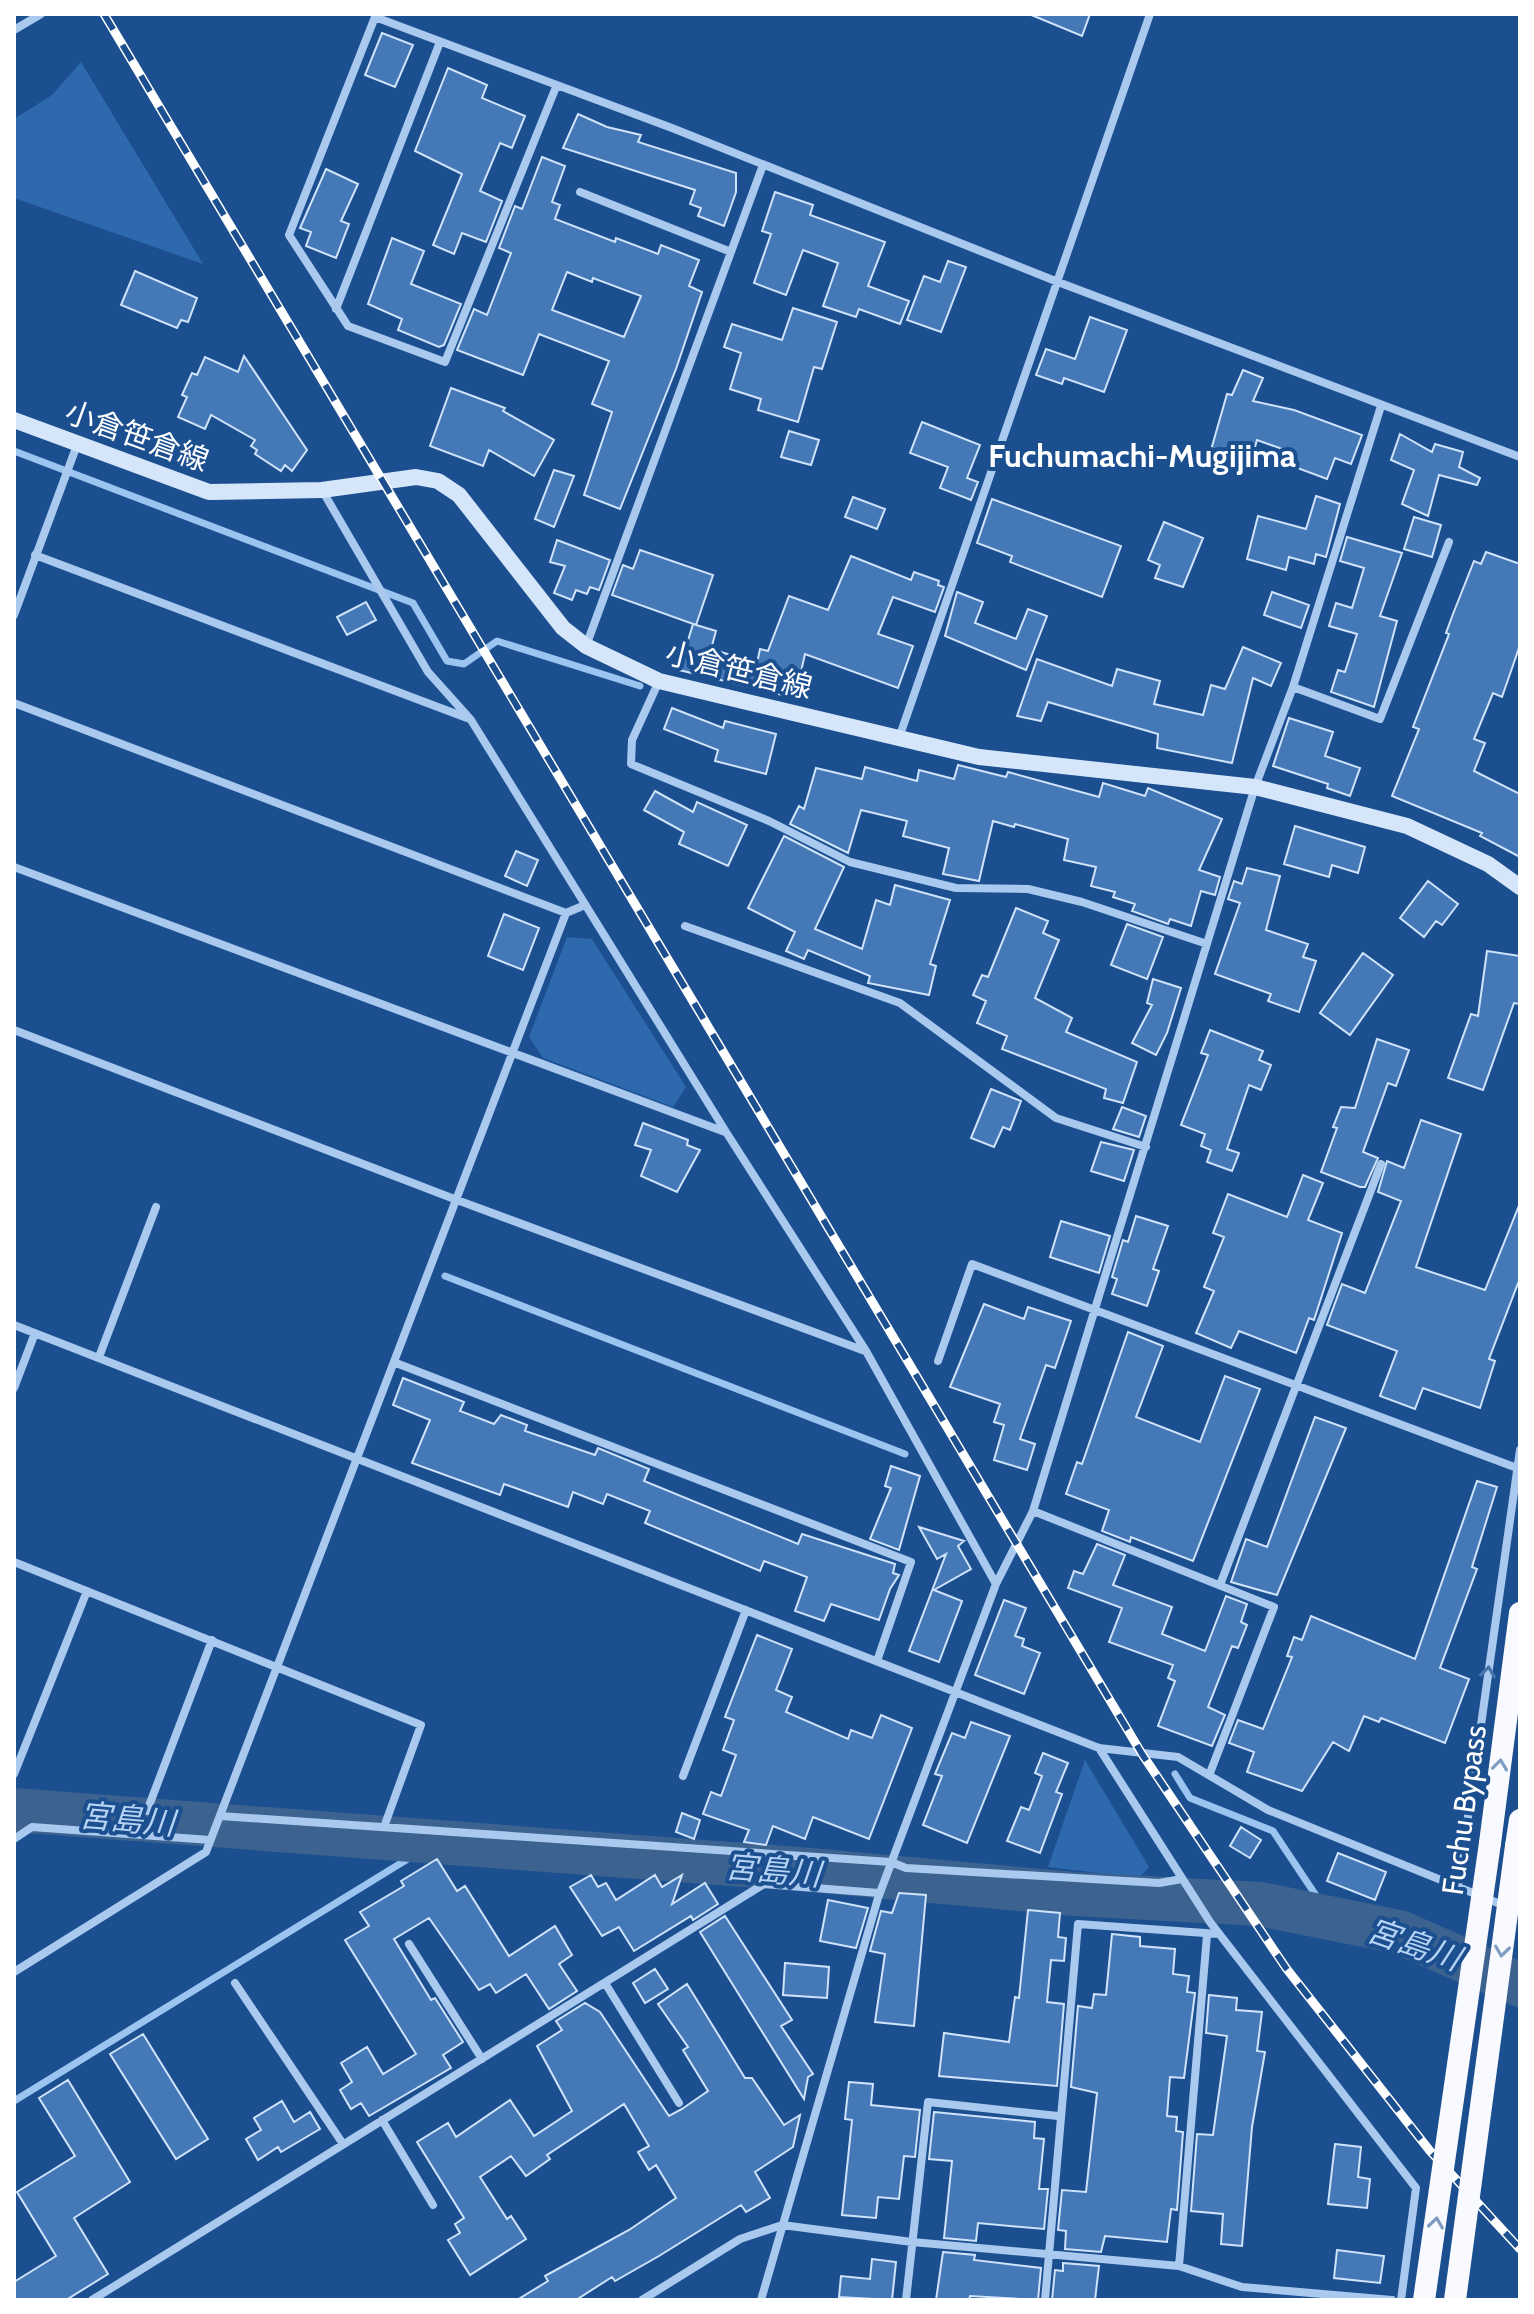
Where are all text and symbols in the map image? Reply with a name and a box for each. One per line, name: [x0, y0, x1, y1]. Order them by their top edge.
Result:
street label: 小倉笹倉線: [60, 393, 214, 479]
district label: Fuchumachi-Mugijima: [988, 436, 1296, 475]
street label: 小倉笹倉線: [662, 634, 816, 706]
one-way arrow: [1479, 1665, 1496, 1678]
street label: Fuchu Bypass: [1434, 1723, 1494, 1897]
one-way arrow: [1491, 1759, 1508, 1772]
water label: 宮島川: [77, 1795, 179, 1843]
water label: 宮島川: [723, 1846, 825, 1894]
water label: 宮島川: [1362, 1910, 1469, 1979]
one-way arrow: [1494, 1945, 1511, 1958]
one-way arrow: [1427, 2216, 1444, 2230]

